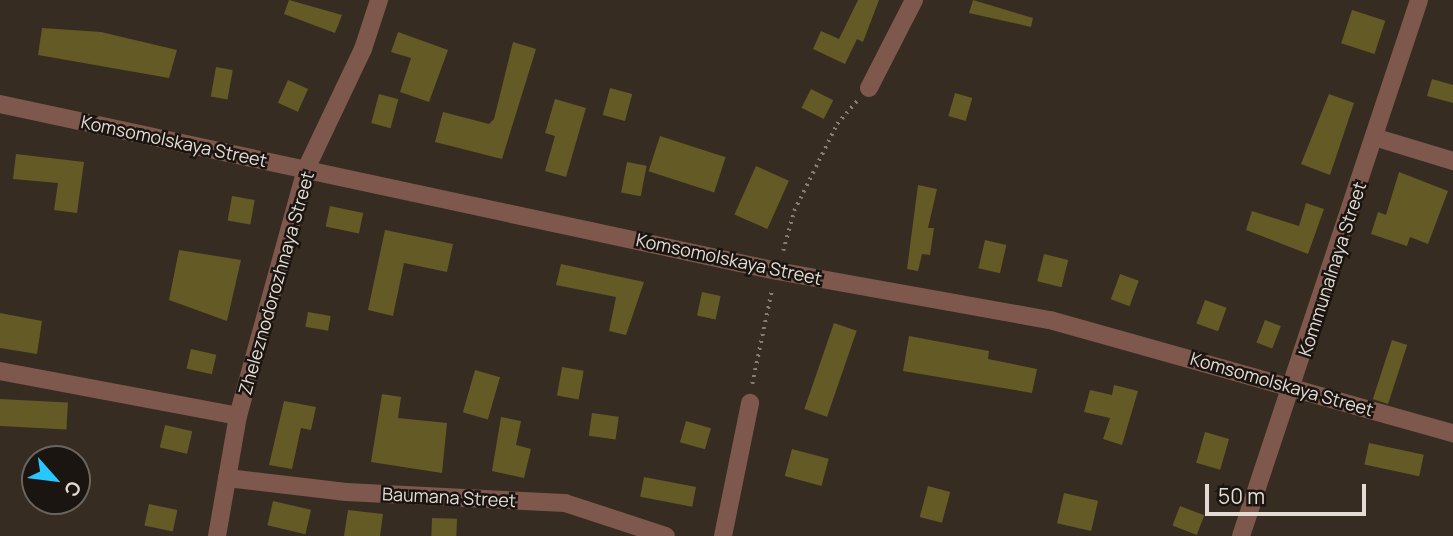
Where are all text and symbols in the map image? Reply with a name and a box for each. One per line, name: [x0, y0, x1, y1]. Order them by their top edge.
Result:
street label: Komsomolskaya Street: [79, 111, 269, 171]
street label: Zheleznodorozhnaya Street: [234, 169, 318, 397]
street label: Kommunalnaya Street: [1294, 179, 1370, 359]
street label: Komsomolskaya Street: [634, 229, 824, 289]
street label: Komsomolskaya Street: [1188, 348, 1376, 420]
north arrow: [21, 445, 91, 515]
scale bar: [1208, 470, 1369, 514]
text: С: [58, 477, 88, 501]
text: 50 m: [1218, 482, 1265, 510]
street label: Baumana Street: [381, 483, 517, 511]

